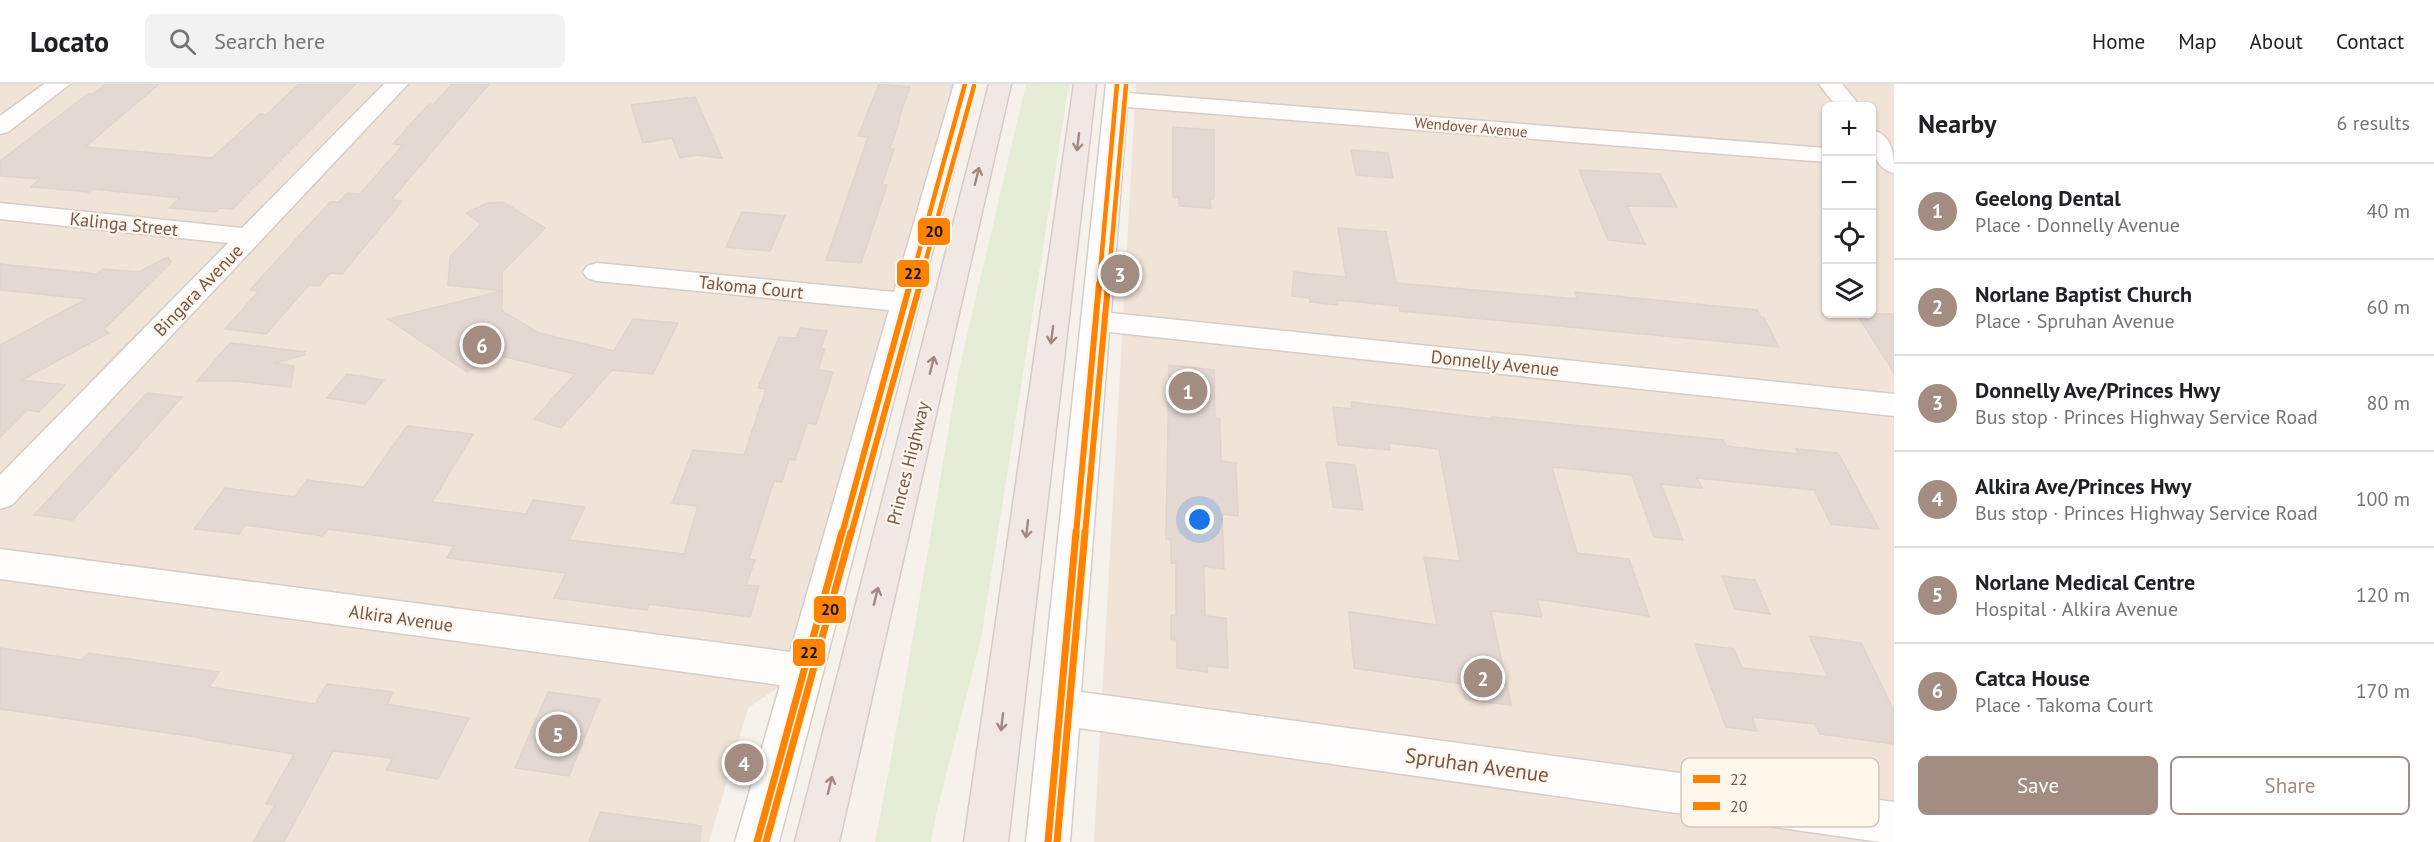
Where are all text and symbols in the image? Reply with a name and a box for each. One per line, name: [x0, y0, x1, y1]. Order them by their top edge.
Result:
search box: [145, 14, 565, 68]
text: Locato: [30, 23, 109, 60]
icon: search: [166, 25, 199, 58]
text: Search here: [214, 27, 325, 55]
text: Home: [2092, 28, 2145, 55]
text: Map: [2178, 28, 2217, 55]
text: About: [2250, 28, 2303, 55]
text: Contact: [2336, 28, 2404, 55]
map controls: [1822, 102, 1876, 318]
button: +: [1822, 102, 1876, 156]
text: Nearby: [1918, 107, 1996, 140]
text: 6 results: [2337, 110, 2410, 136]
street label: Wendover Avenue: [1414, 113, 1528, 141]
one-way arrow: [1072, 132, 1083, 151]
button: −: [1822, 156, 1876, 210]
one-way arrow: [972, 166, 984, 185]
text: Geelong Dental: [1975, 184, 2121, 212]
text: 1: [1932, 198, 1943, 224]
text: 40 m: [2367, 198, 2410, 224]
street label: Kalinga Street: [69, 207, 179, 241]
button: locate: [1822, 210, 1876, 264]
text: Place · Donnelly Avenue: [1975, 212, 2180, 238]
line badge: 20: [917, 217, 951, 246]
text: 20: [925, 221, 943, 241]
street label: Bingara Avenue: [148, 239, 248, 341]
pin: 3: [1100, 252, 1140, 297]
line badge: 22: [896, 259, 930, 288]
text: 22: [904, 263, 922, 283]
button: layers: [1822, 264, 1876, 318]
street label: Takoma Court: [697, 270, 805, 304]
text: Norlane Baptist Church: [1975, 280, 2192, 308]
text: 2: [1932, 294, 1943, 320]
text: 60 m: [2367, 294, 2410, 320]
text: Place · Spruhan Avenue: [1975, 308, 2175, 334]
pin: 6: [462, 322, 502, 368]
one-way arrow: [1047, 325, 1058, 345]
street label: Donnelly Avenue: [1430, 345, 1560, 381]
one-way arrow: [926, 356, 938, 375]
pin: 1: [1168, 368, 1208, 414]
text: Donnelly Ave/Princes Hwy: [1975, 376, 2220, 404]
text: 3: [1932, 390, 1943, 416]
text: 80 m: [2367, 390, 2410, 416]
street label: Princes Highway: [882, 398, 935, 527]
text: Bus stop · Princes Highway Service Road: [1975, 404, 2318, 430]
text: Alkira Ave/Princes Hwy: [1975, 472, 2192, 500]
text: 4: [1932, 486, 1943, 512]
text: 100 m: [2356, 486, 2410, 512]
text: Bus stop · Princes Highway Service Road: [1975, 500, 2318, 526]
your location: [1185, 505, 1214, 534]
one-way arrow: [1021, 518, 1032, 538]
text: Norlane Medical Centre: [1975, 568, 2195, 596]
text: 5: [1932, 582, 1943, 608]
text: 120 m: [2356, 582, 2410, 608]
one-way arrow: [871, 586, 883, 605]
line badge: 20: [813, 595, 847, 624]
text: Hospital · Alkira Avenue: [1975, 596, 2178, 622]
street label: Alkira Avenue: [348, 599, 454, 637]
text: 20: [821, 599, 839, 619]
line badge: 22: [792, 638, 826, 667]
text: 22: [800, 642, 818, 662]
pin: 2: [1464, 656, 1502, 700]
text: Catca House: [1975, 664, 2090, 692]
text: 6: [1932, 678, 1943, 704]
text: 170 m: [2356, 678, 2410, 704]
text: Place · Takoma Court: [1975, 692, 2153, 718]
pin: 5: [538, 712, 578, 756]
one-way arrow: [996, 712, 1007, 731]
pin: 4: [724, 740, 764, 786]
street label: Spruhan Avenue: [1403, 742, 1551, 788]
button: Save: [1918, 756, 2158, 815]
button: Share: [2170, 756, 2410, 815]
legend: [1681, 758, 1879, 827]
text: 22: [1730, 769, 1747, 789]
one-way arrow: [825, 776, 837, 795]
text: 20: [1730, 796, 1748, 816]

